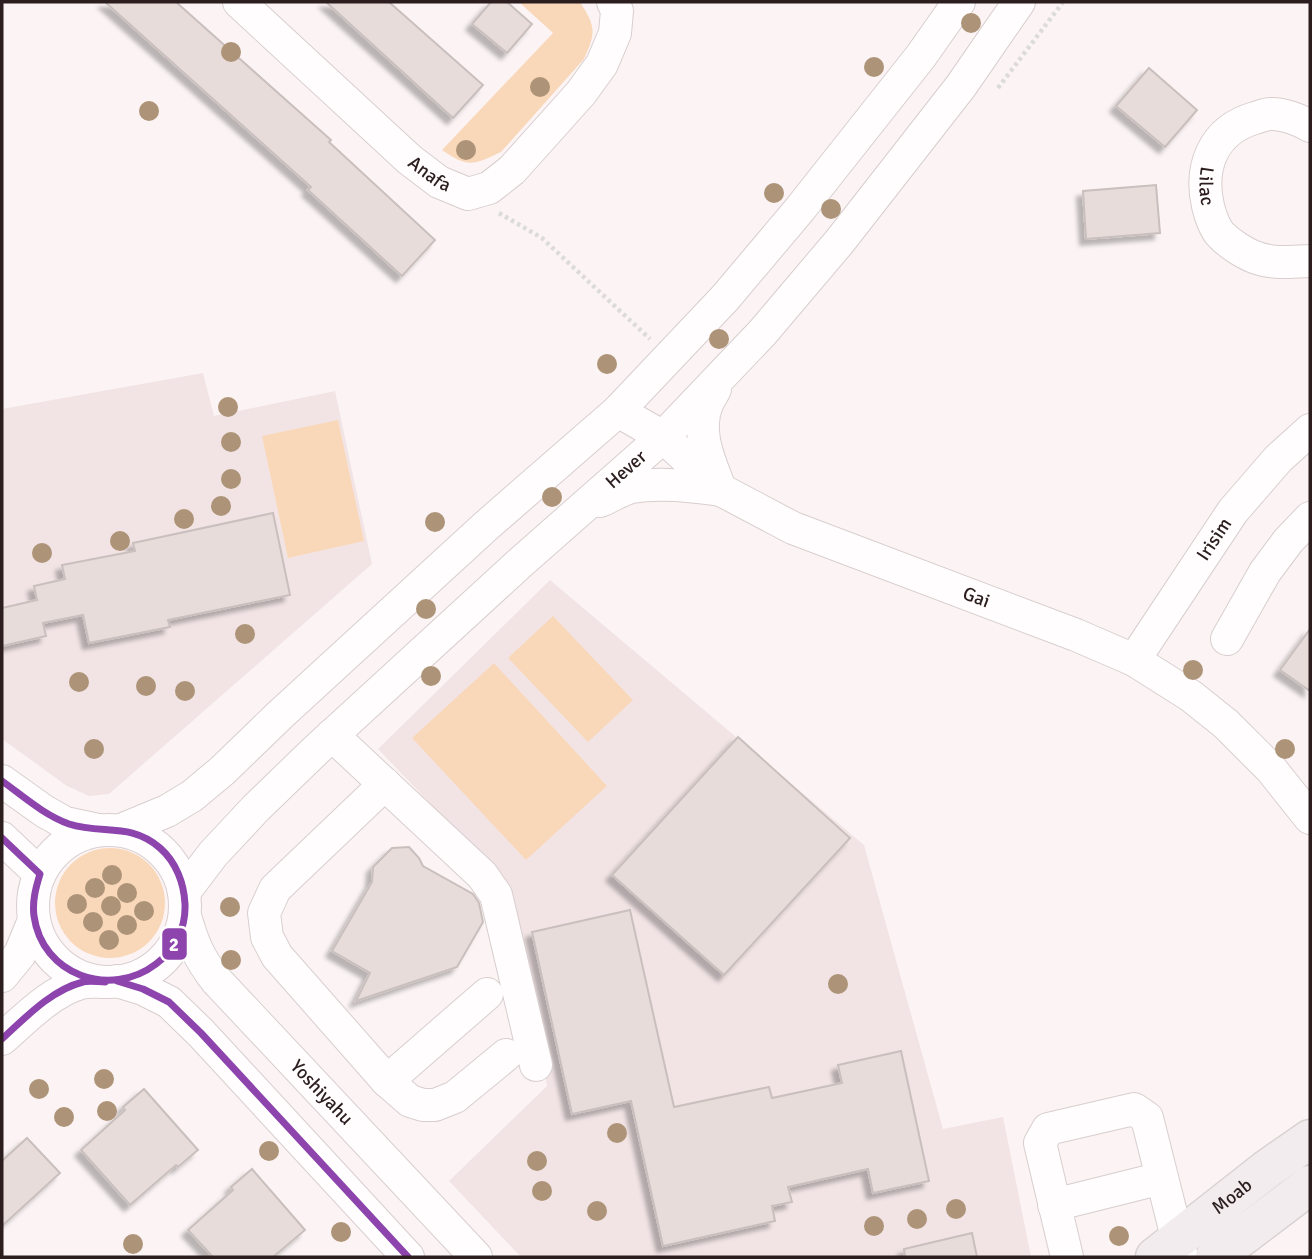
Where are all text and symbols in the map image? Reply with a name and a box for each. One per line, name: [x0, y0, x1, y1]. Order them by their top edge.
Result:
street label: Anafa: [403, 151, 454, 198]
street label: Lilac: [1193, 165, 1220, 207]
street label: Hever: [601, 445, 652, 494]
street label: Irisim: [1191, 513, 1237, 565]
street label: Gai: [959, 581, 993, 613]
line badge: 2: [161, 927, 188, 961]
text: 2: [169, 933, 179, 957]
street label: Yoshiyahu: [285, 1055, 358, 1130]
street label: Moab: [1207, 1173, 1257, 1220]

